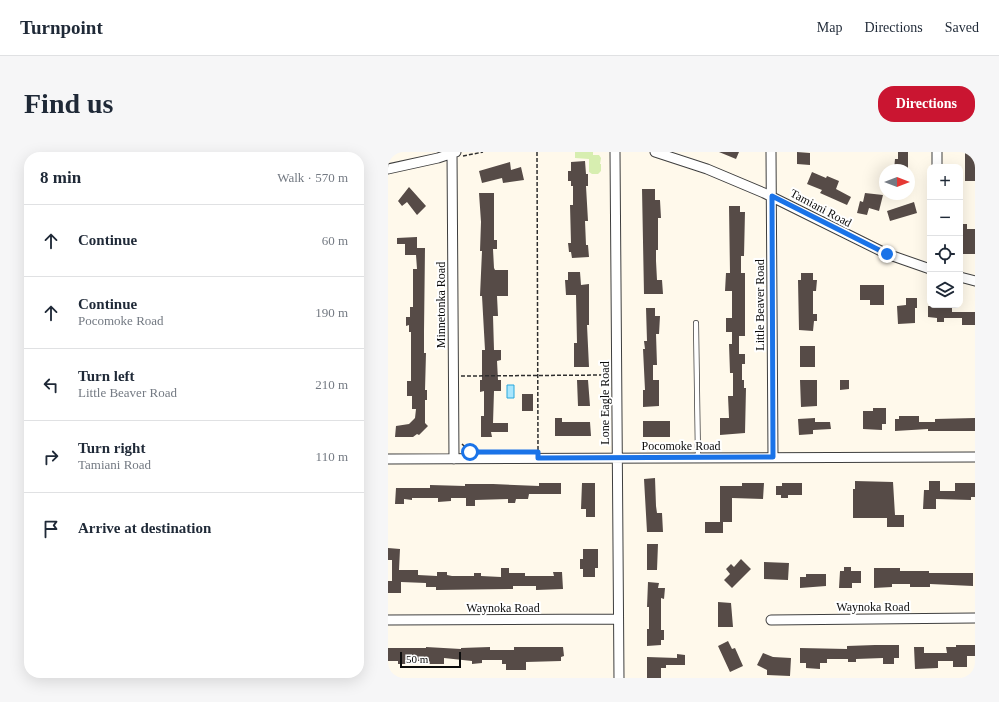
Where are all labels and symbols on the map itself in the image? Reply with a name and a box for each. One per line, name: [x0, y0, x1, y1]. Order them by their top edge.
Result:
north arrow: [879, 164, 915, 200]
street label: Tamiani Road: [788, 186, 854, 230]
route end: [878, 245, 896, 263]
street label: Little Beaver Road: [753, 259, 767, 351]
street label: Minnetonka Road: [434, 262, 448, 348]
street label: Lone Eagle Road: [598, 361, 612, 445]
street label: Pocomoke Road: [642, 439, 721, 453]
route start: [461, 443, 479, 461]
street label: Waynoka Road: [836, 600, 910, 614]
street label: Waynoka Road: [466, 601, 540, 615]
scale bar: [400, 650, 461, 669]

